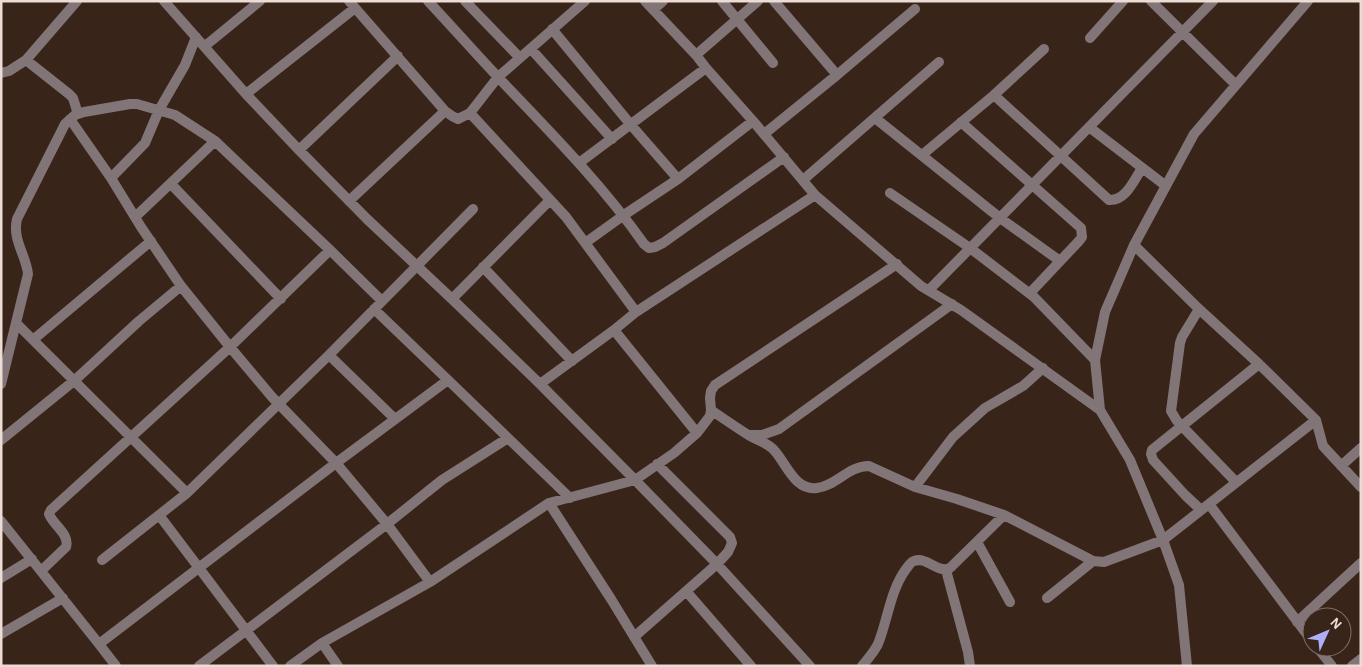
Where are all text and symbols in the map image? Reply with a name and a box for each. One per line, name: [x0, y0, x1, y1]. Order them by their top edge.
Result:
north arrow: [1302, 607, 1352, 657]
text: N: [1327, 615, 1344, 632]

